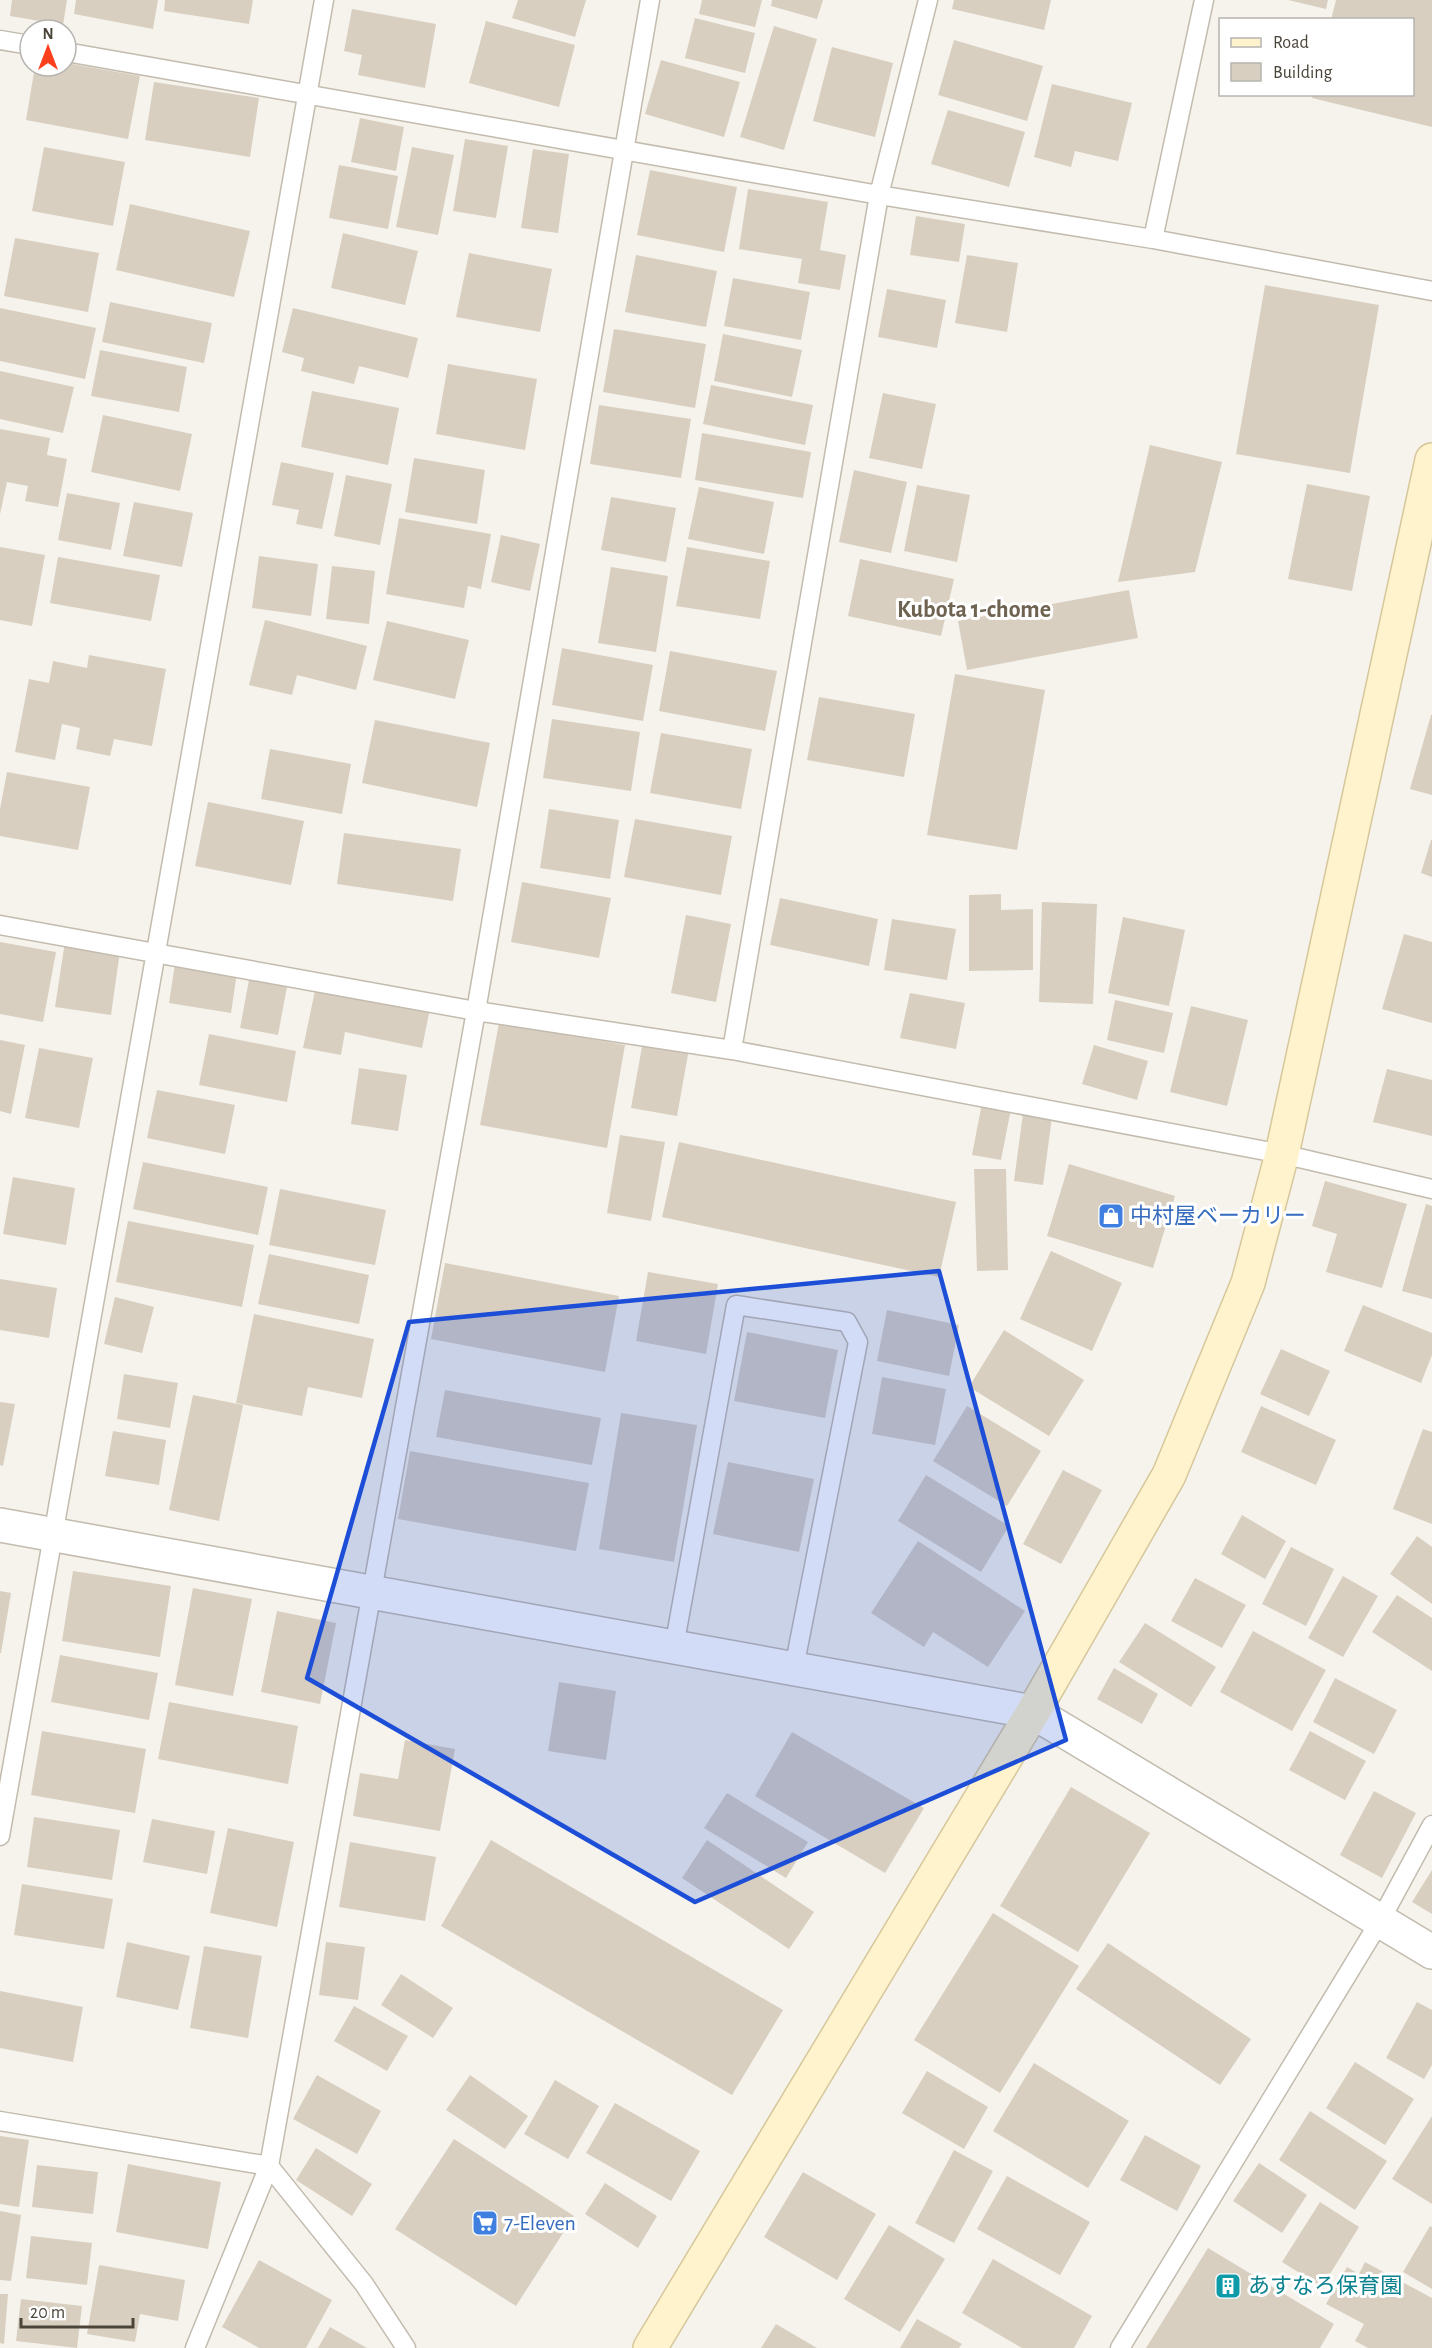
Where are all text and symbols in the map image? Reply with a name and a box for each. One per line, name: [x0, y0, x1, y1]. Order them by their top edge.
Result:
north arrow: [18, 18, 78, 78]
legend: [1219, 18, 1414, 96]
text: N: [42, 26, 54, 42]
text: Road: [1273, 34, 1309, 52]
text: Building: [1273, 64, 1333, 82]
district label: Kubota 1-chome: [897, 598, 1051, 622]
shop icon: 中村屋ベーカリー: [1096, 1201, 1126, 1231]
place label: 中村屋ベーカリー: [1130, 1204, 1306, 1227]
supermarket icon: 7-Eleven: [470, 2208, 500, 2238]
place label: 7-Eleven: [504, 2212, 576, 2234]
building icon: あすなろ保育園: [1213, 2271, 1243, 2301]
place label: あすなろ保育園: [1248, 2274, 1402, 2297]
scale bar: [21, 2291, 134, 2329]
text: 20 m: [30, 2304, 65, 2322]

